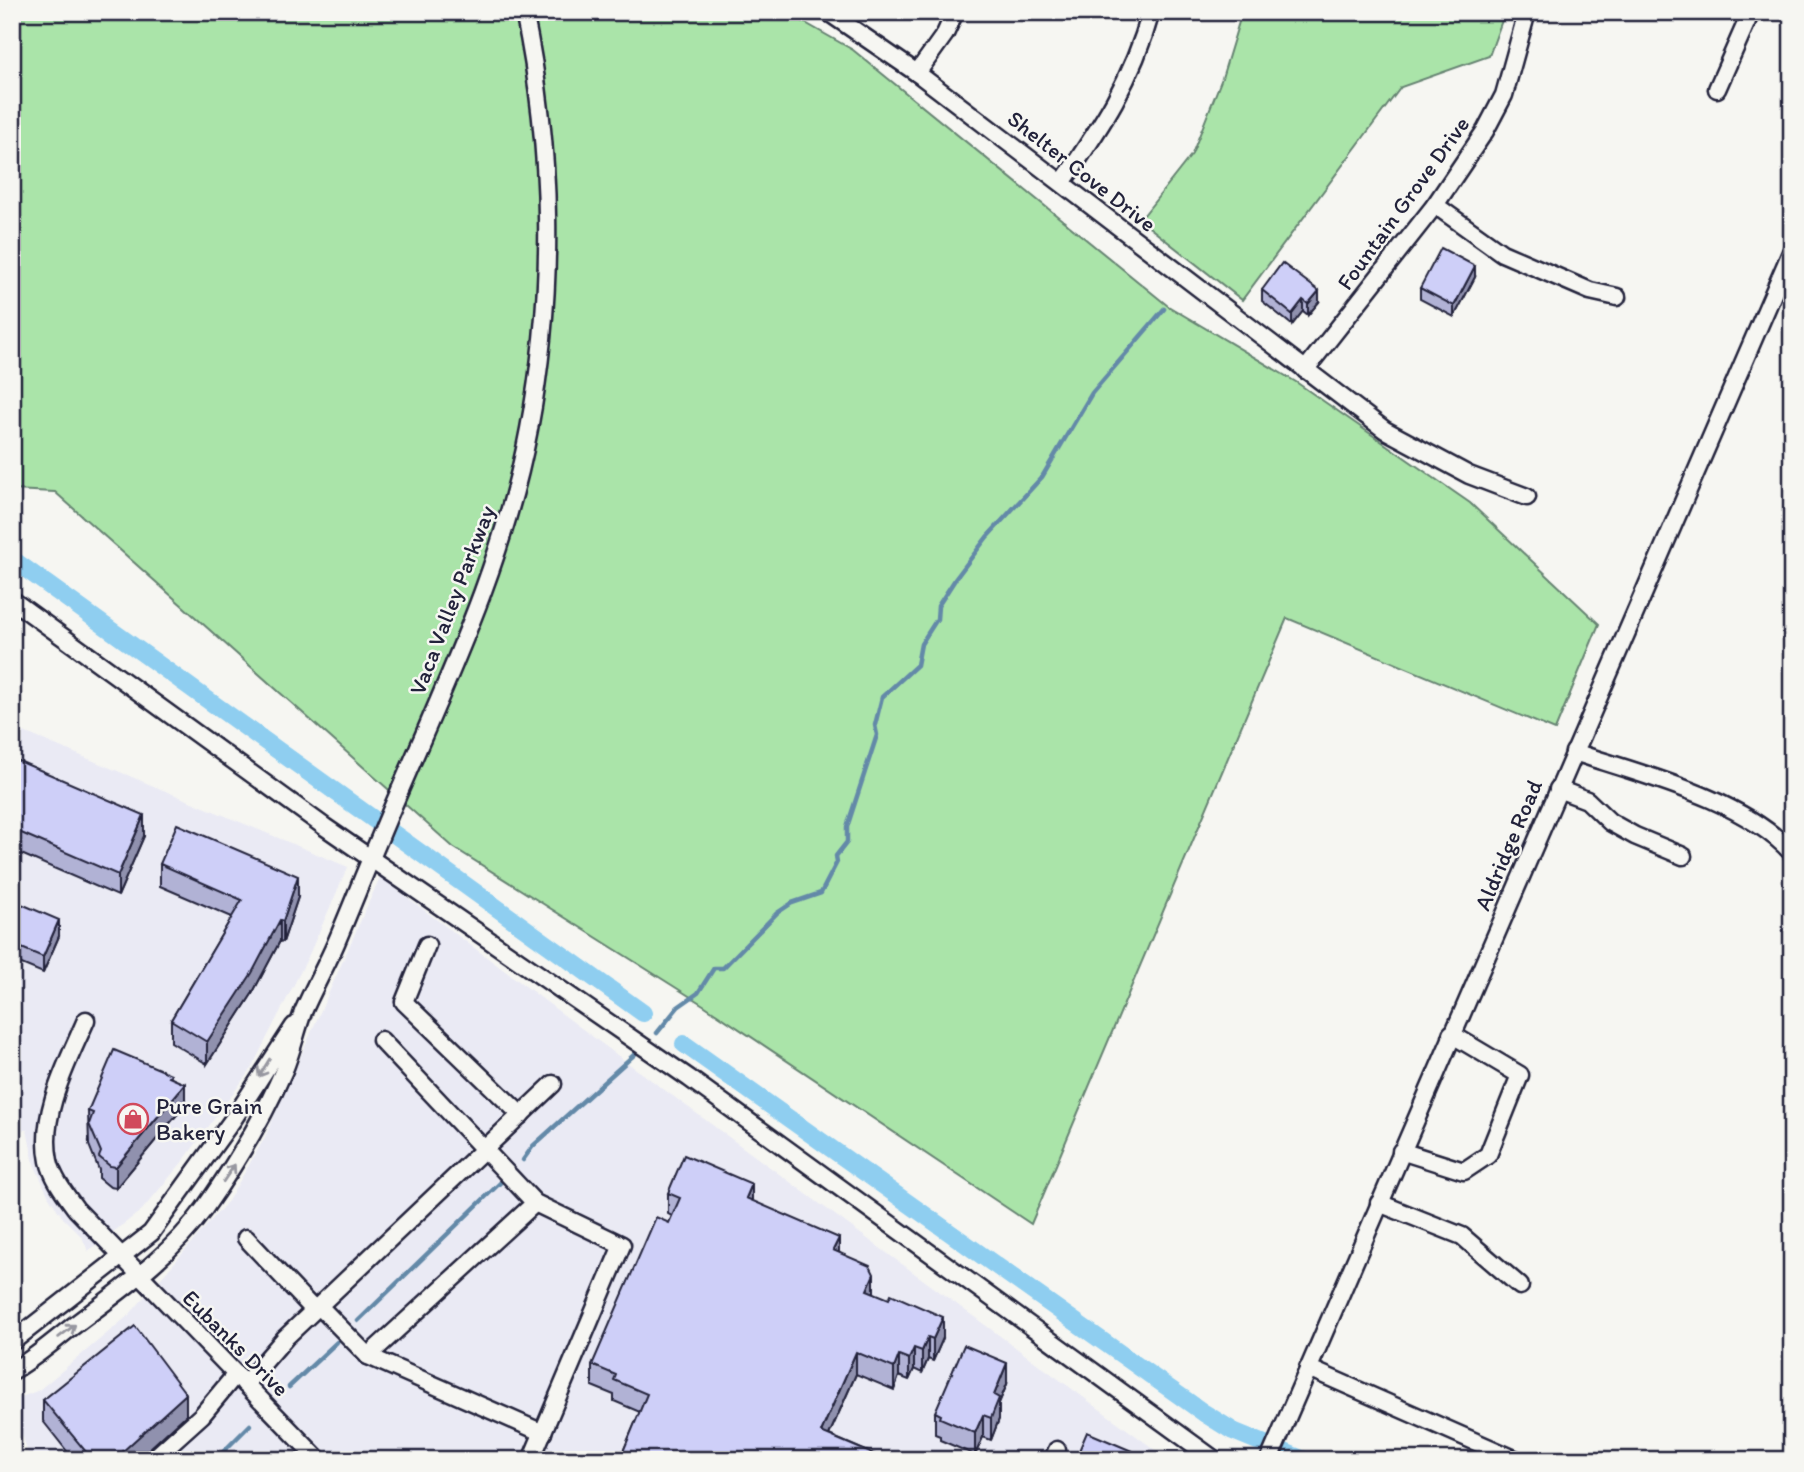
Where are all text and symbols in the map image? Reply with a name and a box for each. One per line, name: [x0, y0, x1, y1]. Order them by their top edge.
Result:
street label: Shelter Cove Drive: [1002, 104, 1162, 238]
street label: Fountain Grove Drive: [1331, 111, 1475, 295]
street label: Vaca Valley Parkway: [403, 501, 501, 699]
street label: Aldridge Road: [1468, 775, 1548, 914]
one-way arrow: [257, 1058, 271, 1078]
place label: Pure Grain Bakery: [156, 1092, 263, 1146]
shop icon: Pure Grain Bakery: [116, 1102, 150, 1136]
one-way arrow: [222, 1164, 236, 1183]
street label: Eubanks Drive: [177, 1284, 295, 1402]
one-way arrow: [57, 1323, 76, 1338]

